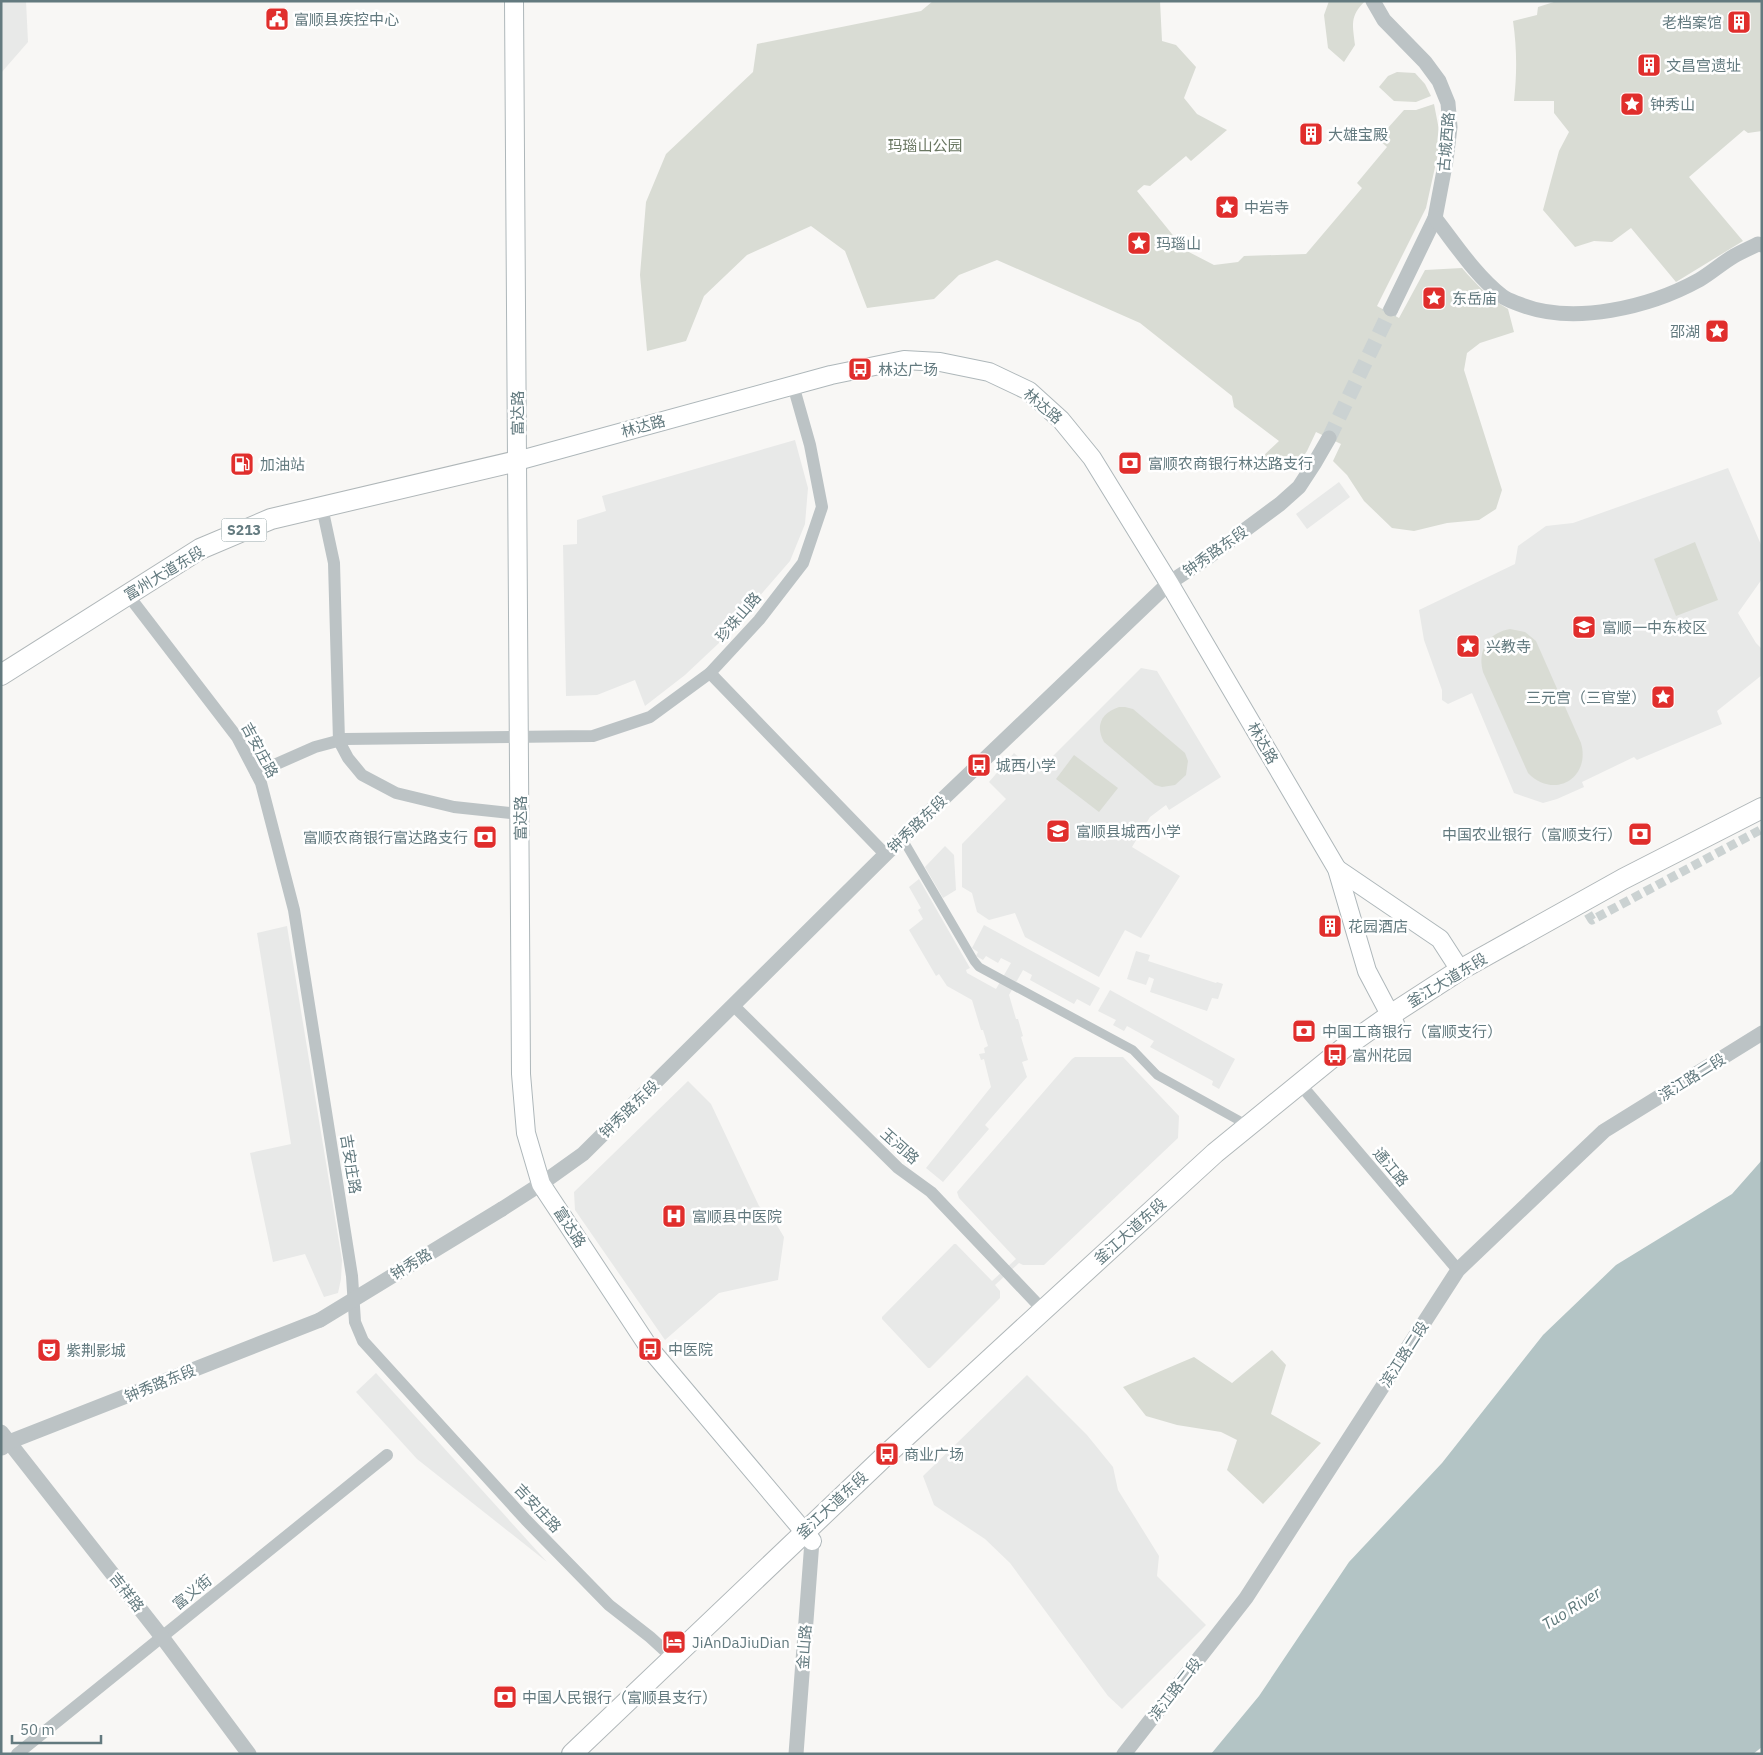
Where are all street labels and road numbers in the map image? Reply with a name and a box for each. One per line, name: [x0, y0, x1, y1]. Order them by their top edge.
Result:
street label: 古城西路: [1434, 111, 1458, 173]
street label: 林达路: [1020, 384, 1066, 428]
street label: 富达路: [508, 390, 527, 436]
street label: 林达路: [619, 411, 667, 441]
road number: S213: [222, 518, 266, 542]
street label: 钟秀路东段: [1179, 522, 1251, 580]
street label: 富州大道东段: [121, 542, 207, 604]
street label: 珍珠山路: [711, 588, 765, 646]
street label: 吉安庄路: [238, 719, 282, 781]
street label: 林达路: [1244, 719, 1282, 767]
street label: 钟秀路东段: [883, 791, 951, 857]
street label: 富达路: [511, 795, 530, 841]
street label: 釜江大道东段: [1404, 949, 1490, 1011]
street label: 滨江路二段: [1655, 1049, 1729, 1105]
street label: 钟秀路东段: [595, 1076, 663, 1142]
street label: 玉河路: [877, 1124, 923, 1168]
street label: 吉安庄路: [337, 1133, 365, 1195]
street label: 通江路: [1369, 1144, 1413, 1190]
street label: 釜江大道东段: [1090, 1194, 1170, 1268]
street label: 富达路: [550, 1203, 590, 1251]
street label: 钟秀路: [387, 1244, 435, 1284]
street label: 滨江路二段: [1376, 1317, 1432, 1391]
street label: 钟秀路东段: [122, 1360, 198, 1406]
street label: 釜江大道东段: [793, 1467, 871, 1543]
street label: 吉安庄路: [511, 1480, 565, 1536]
street label: 吉祥路: [106, 1568, 148, 1616]
street label: 富义街: [169, 1570, 215, 1614]
street label: 金山路: [793, 1624, 815, 1670]
street label: 滨江路二段: [1144, 1654, 1206, 1724]

